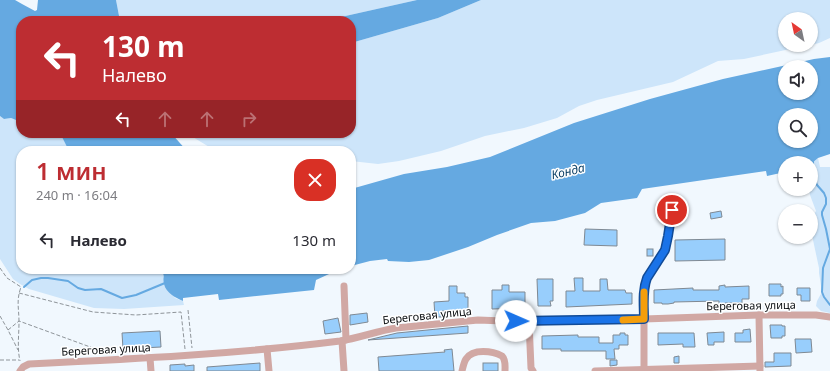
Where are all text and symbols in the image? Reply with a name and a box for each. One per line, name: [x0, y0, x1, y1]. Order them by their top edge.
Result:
north arrow: [778, 12, 818, 52]
map controls: [778, 12, 818, 244]
text: 130 m: [102, 27, 185, 65]
icon: left: [36, 32, 88, 84]
button: sound: [778, 60, 818, 100]
text: Налево: [102, 63, 167, 87]
icon: left: [112, 108, 134, 130]
icon: ahead: [154, 108, 176, 130]
icon: ahead: [196, 108, 218, 130]
icon: right: [238, 108, 260, 130]
button: search: [778, 108, 818, 148]
text: 1 мин: [36, 154, 107, 187]
button: +: [778, 156, 818, 196]
button: close: [294, 159, 336, 201]
water label: Конда: [550, 159, 587, 183]
text: 240 m · 16:04: [36, 186, 117, 204]
pin: [655, 193, 689, 227]
icon: arrive: [661, 199, 683, 221]
button: −: [778, 204, 818, 244]
icon: left: [36, 229, 58, 251]
text: Налево: [70, 230, 127, 250]
text: 130 m: [292, 230, 336, 250]
street label: Береговая улица: [706, 297, 796, 313]
position arrow: [495, 300, 537, 342]
street label: Береговая улица: [382, 303, 472, 327]
street label: Береговая улица: [61, 339, 151, 359]

